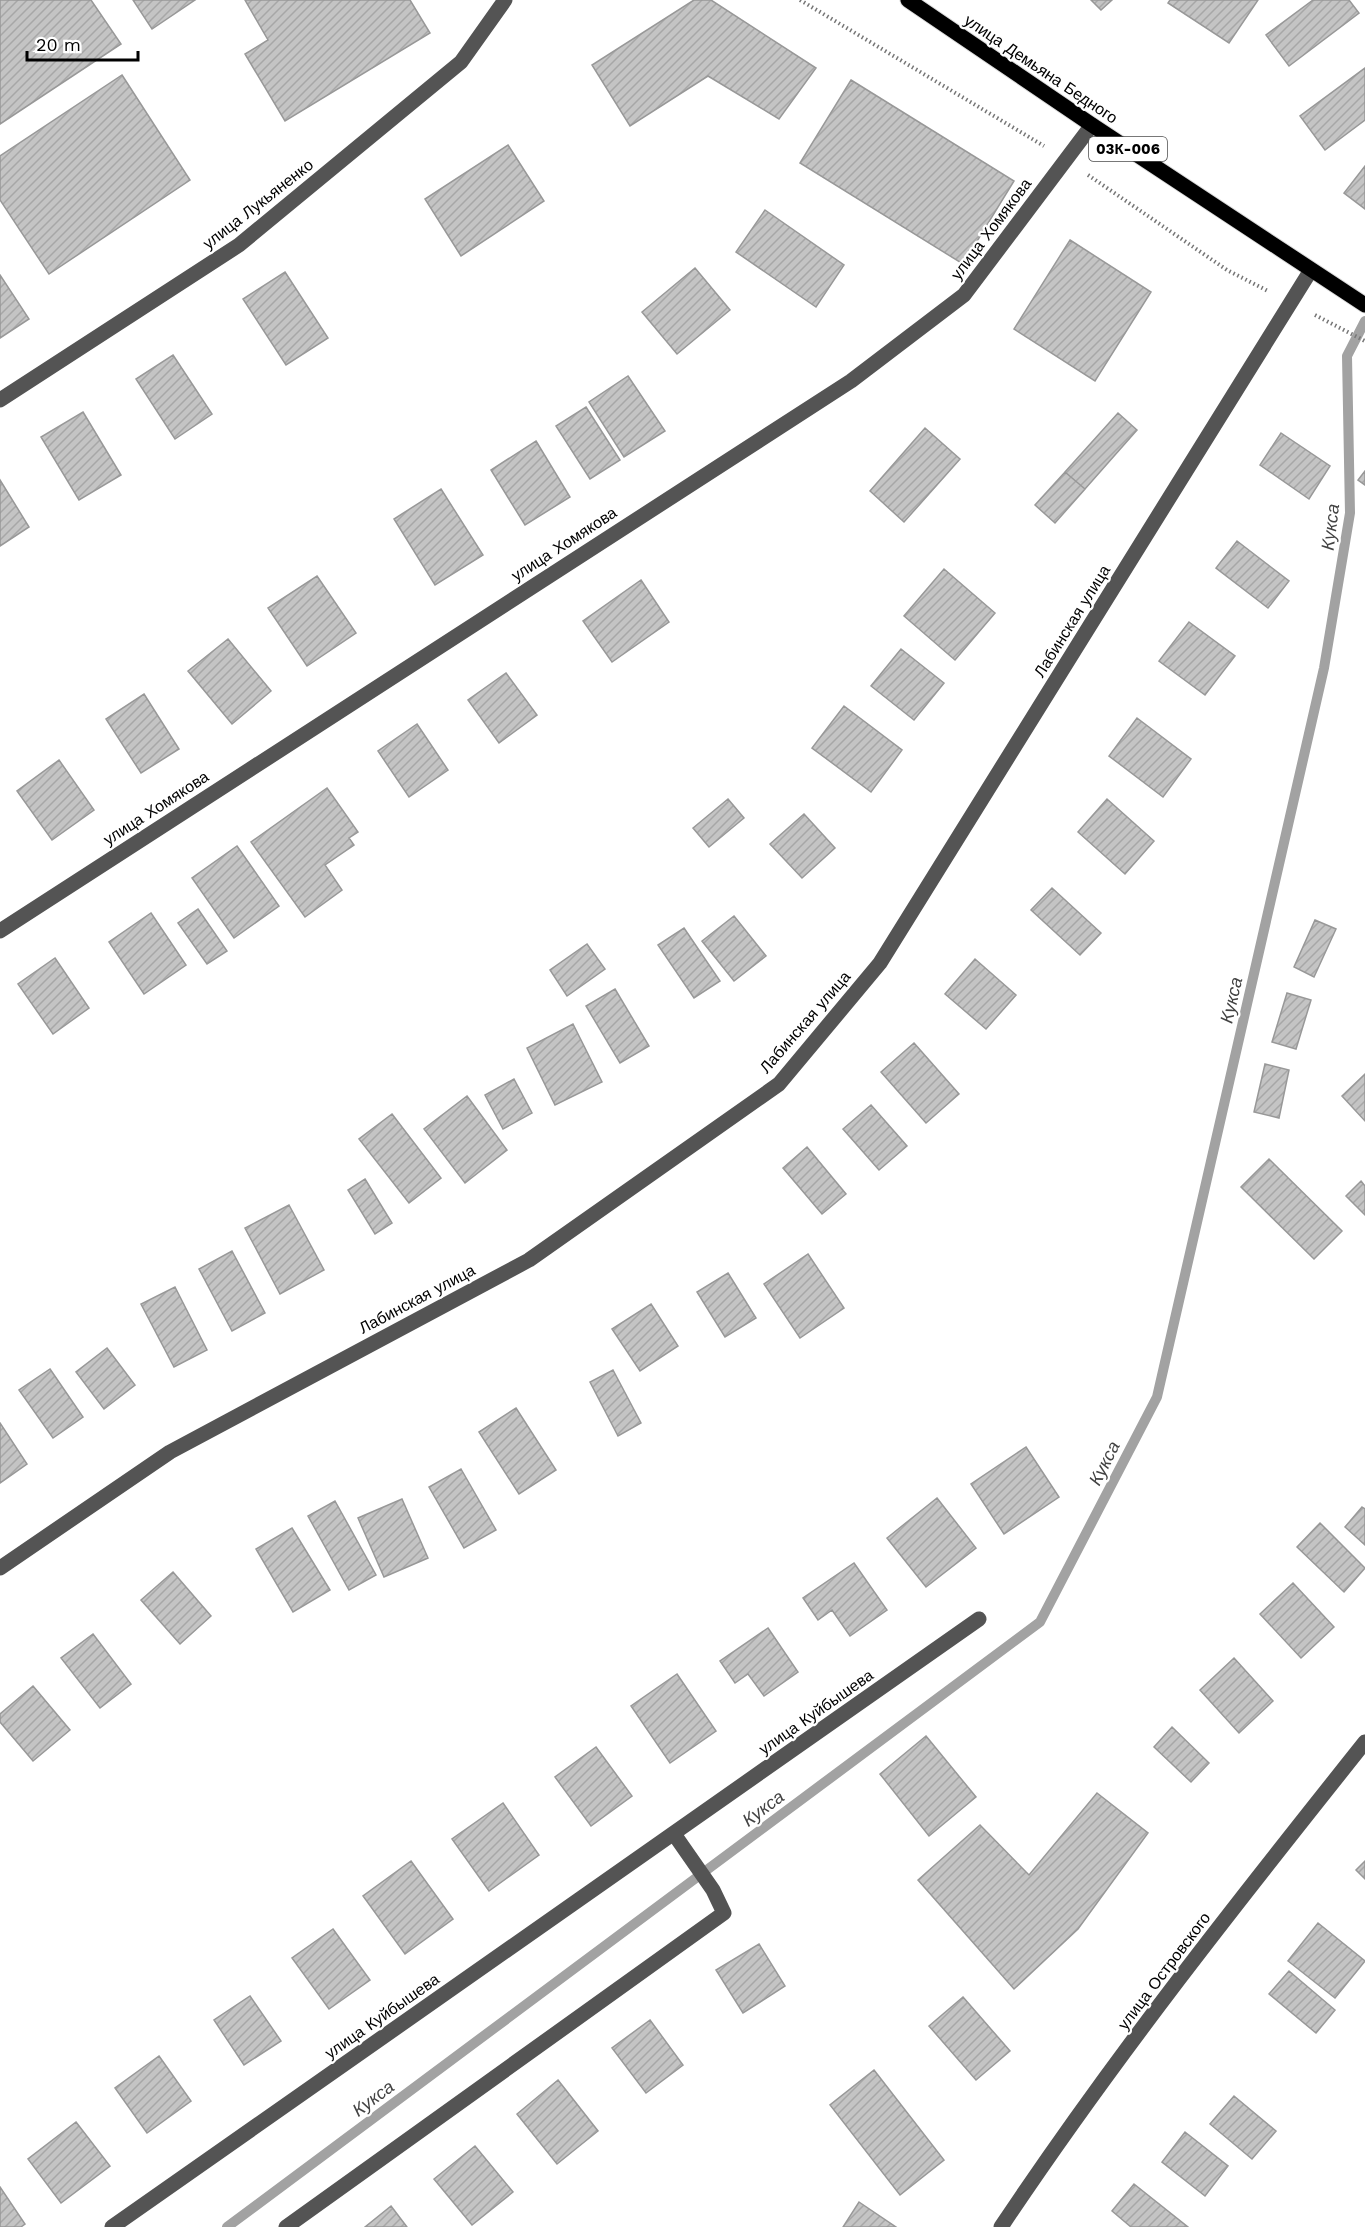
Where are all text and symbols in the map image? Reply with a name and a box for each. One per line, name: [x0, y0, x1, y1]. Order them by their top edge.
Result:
street label: улица Демьяна Бедного: [961, 11, 1121, 127]
scale bar: [27, 24, 138, 62]
text: 20 m: [36, 34, 81, 55]
road number: 03К-006: [1089, 137, 1167, 161]
street label: улица Лукьяненко: [199, 155, 317, 253]
street label: улица Хомякова: [947, 175, 1035, 283]
street label: улица Хомякова: [508, 503, 620, 585]
water label: Кукса: [1317, 503, 1343, 551]
street label: Лабинская улица: [1030, 561, 1114, 681]
street label: улица Хомякова: [100, 767, 212, 849]
street label: Лабинская улица: [756, 967, 854, 1077]
water label: Кукса: [1216, 975, 1246, 1025]
street label: Лабинская улица: [356, 1260, 478, 1338]
water label: Кукса: [1084, 1437, 1124, 1489]
street label: улица Куйбышева: [755, 1665, 877, 1759]
water label: Кукса: [738, 1786, 788, 1830]
street label: улица Островского: [1114, 1909, 1214, 2033]
street label: улица Куйбышева: [321, 1969, 443, 2063]
water label: Кукса: [348, 2076, 398, 2120]

